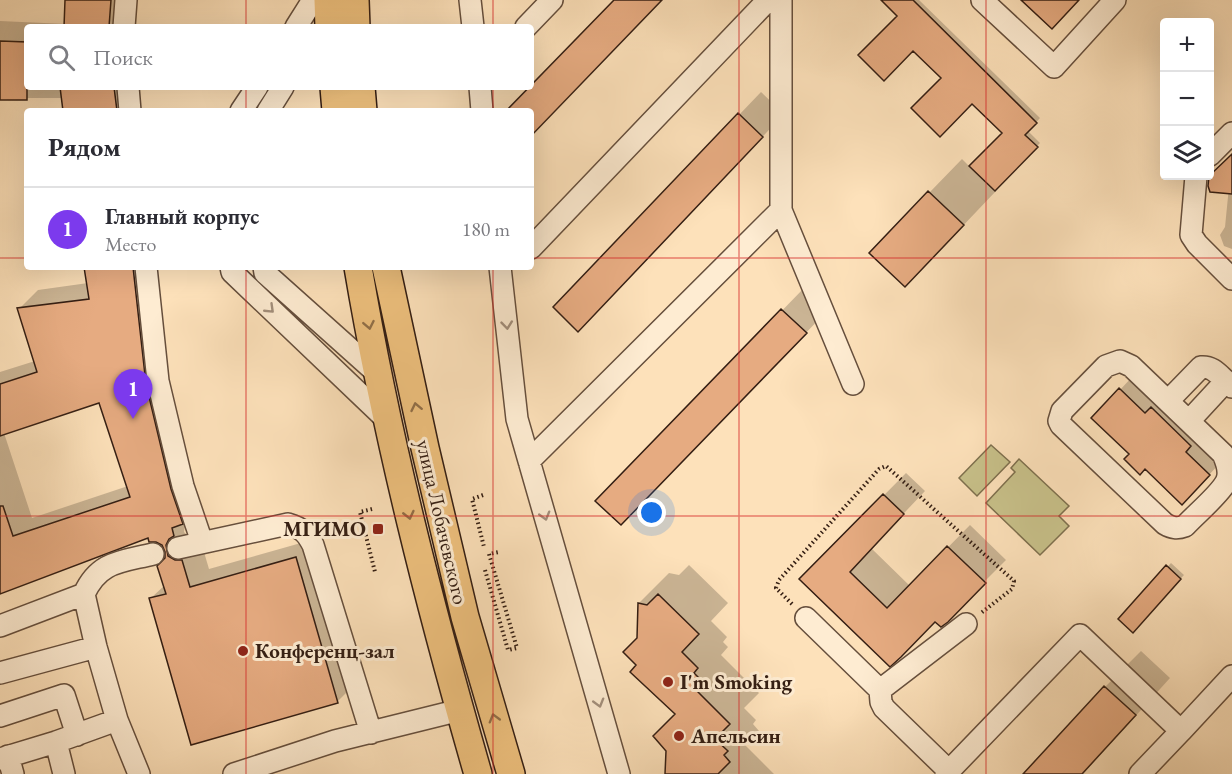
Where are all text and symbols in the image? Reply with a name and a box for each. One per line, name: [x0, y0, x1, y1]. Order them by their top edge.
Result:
map controls: [1160, 18, 1214, 180]
button: +: [1160, 18, 1214, 72]
search box: [24, 24, 534, 90]
icon: search: [45, 41, 78, 74]
text: Поиск: [93, 43, 153, 72]
button: −: [1160, 72, 1214, 126]
button: layers: [1160, 126, 1214, 180]
text: Рядом: [48, 130, 121, 164]
text: Главный корпус: [105, 202, 259, 231]
text: 1: [62, 216, 73, 242]
text: 180 m: [462, 216, 510, 242]
text: Место: [105, 231, 156, 257]
one-way arrow: [264, 302, 274, 313]
one-way arrow: [362, 319, 375, 329]
one-way arrow: [500, 321, 513, 330]
pin: 1: [114, 370, 152, 419]
one-way arrow: [410, 402, 423, 412]
street label: улица Лобачевского: [410, 437, 475, 607]
your location: [637, 498, 666, 527]
one-way arrow: [401, 510, 414, 520]
one-way arrow: [538, 510, 550, 521]
place label: МГИМО: [283, 515, 366, 542]
marker: МГИМО: [371, 522, 385, 536]
place label: Конференц-зал: [255, 637, 395, 664]
marker: Конференц-зал: [236, 644, 250, 658]
place label: I'm Smoking: [680, 668, 793, 695]
marker: I'm Smoking: [661, 675, 675, 689]
one-way arrow: [592, 697, 604, 708]
one-way arrow: [489, 713, 501, 724]
place label: Апельсин: [690, 722, 781, 749]
marker: Апельсин: [672, 729, 686, 743]

